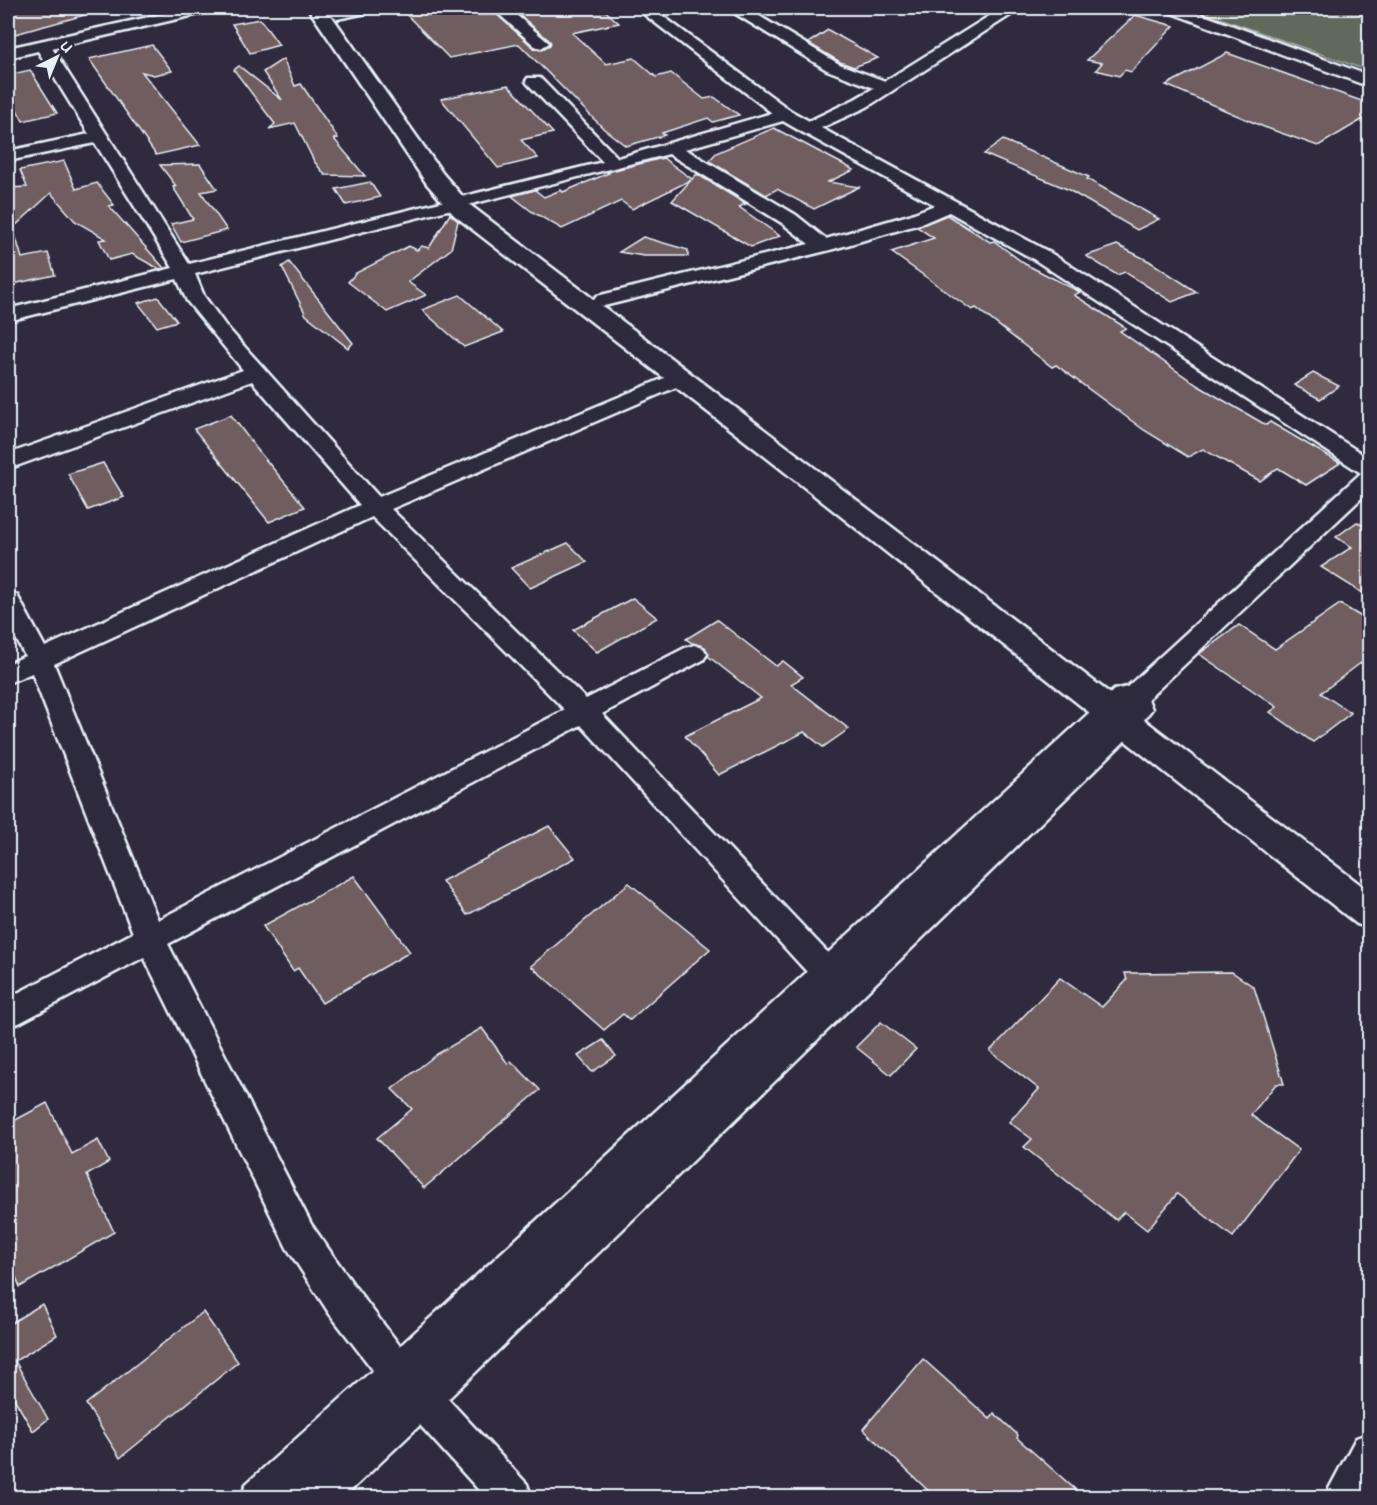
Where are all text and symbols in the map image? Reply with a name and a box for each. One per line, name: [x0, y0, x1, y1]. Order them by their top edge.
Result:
north arrow: [27, 27, 87, 87]
text: U: [56, 36, 77, 58]

